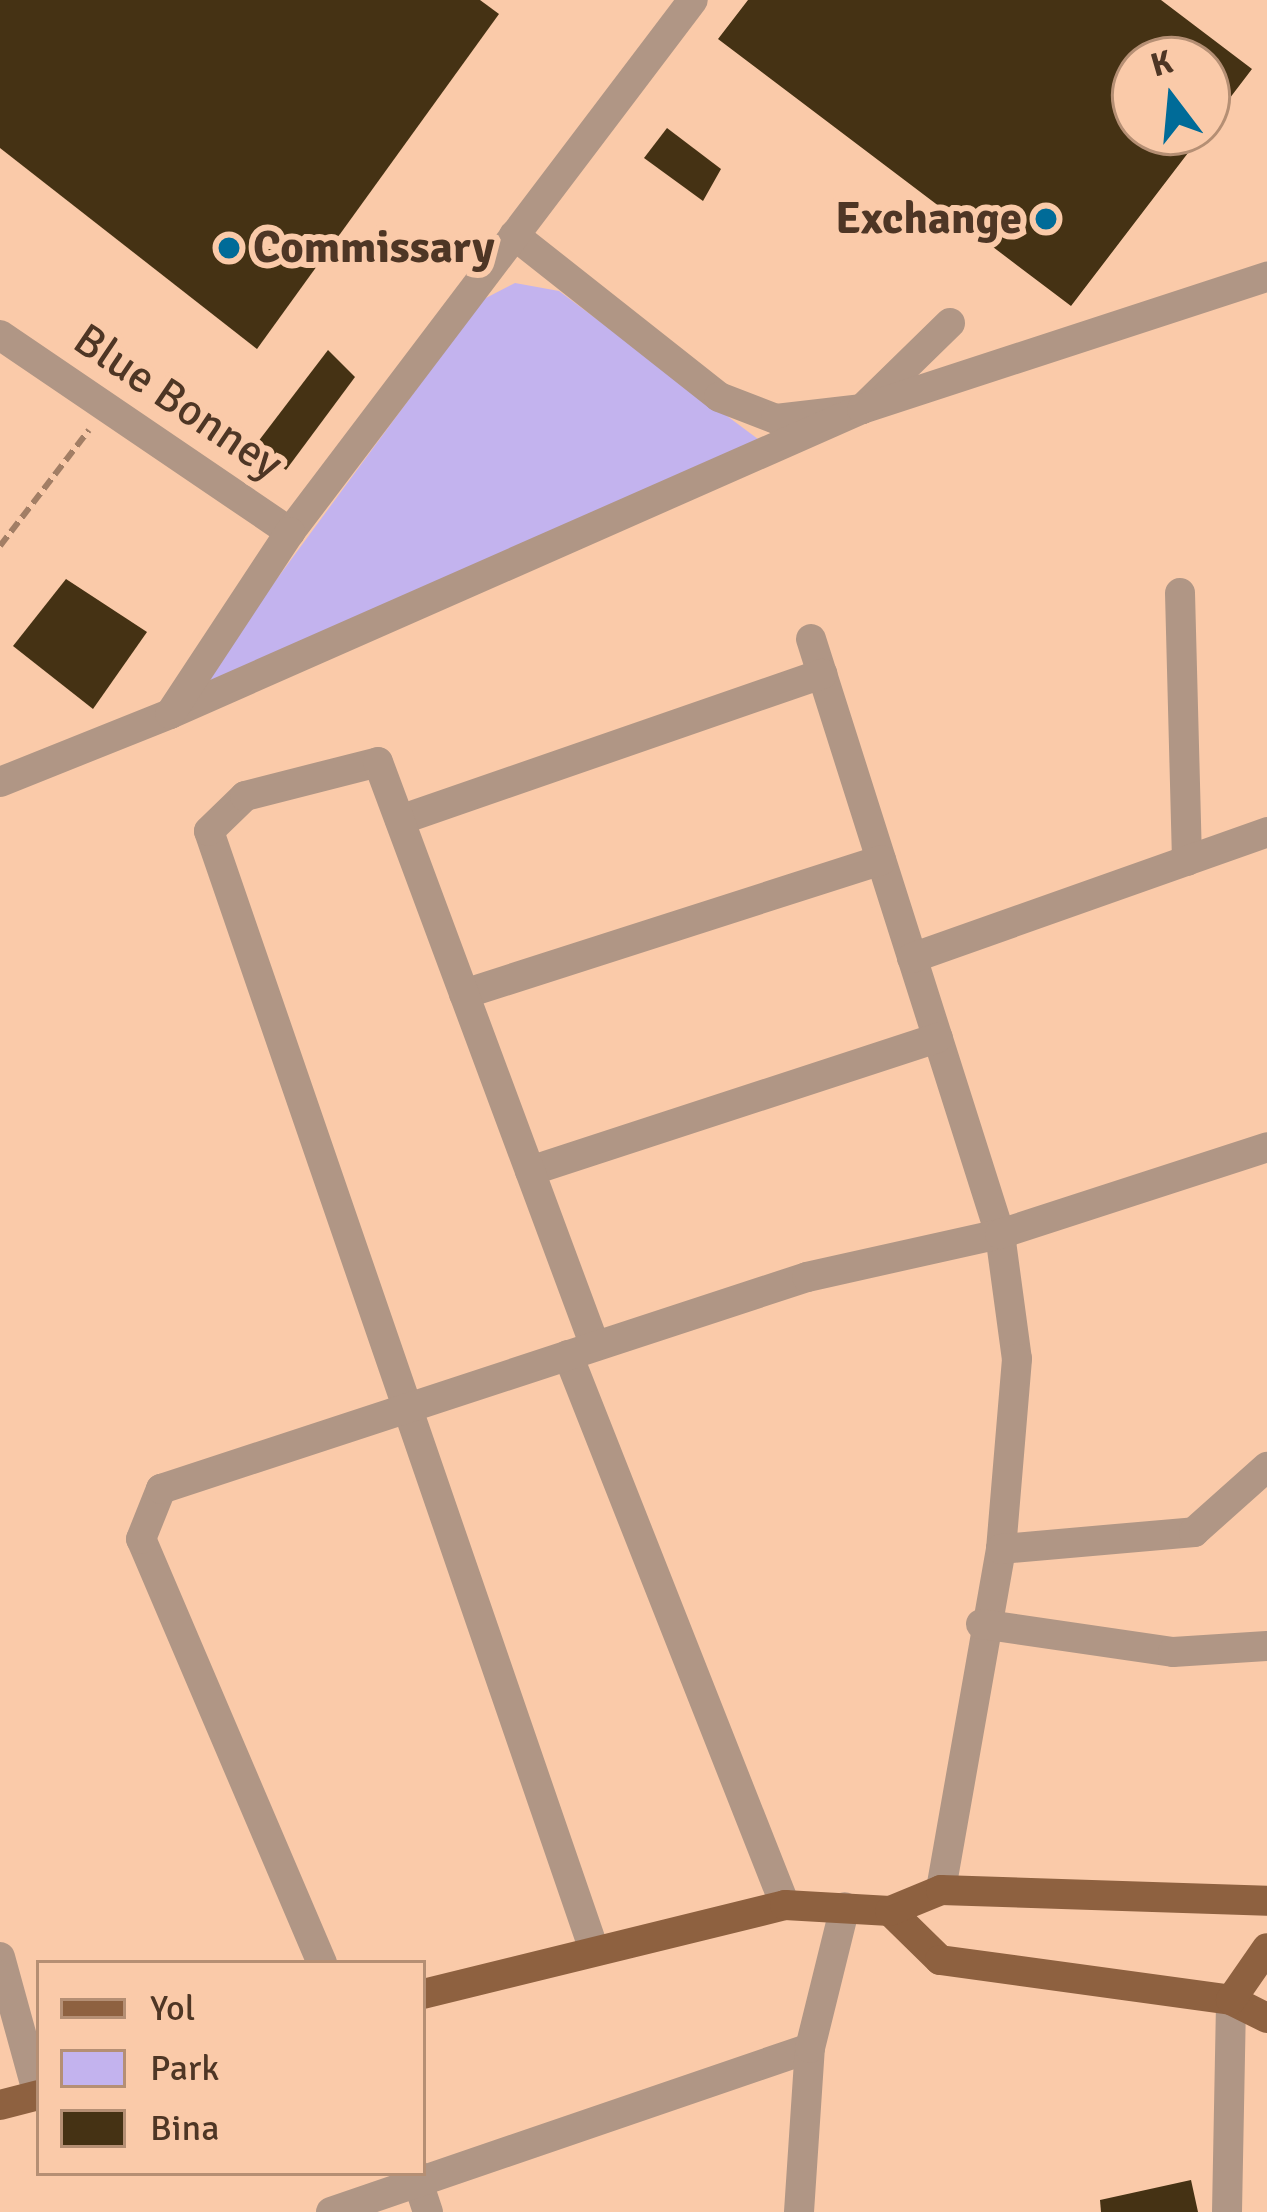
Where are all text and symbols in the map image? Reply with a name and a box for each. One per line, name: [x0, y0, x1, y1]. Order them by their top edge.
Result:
north arrow: [1111, 36, 1231, 156]
text: K: [1146, 41, 1177, 86]
place label: Exchange: [835, 192, 1022, 246]
marker: Exchange: [1033, 206, 1059, 232]
place label: Commissary: [253, 221, 495, 275]
marker: Commissary: [216, 235, 242, 261]
street label: Blue Bonney: [64, 313, 292, 491]
legend: [36, 1960, 426, 2176]
text: Yol: [150, 1986, 195, 2031]
text: Park: [150, 2046, 219, 2091]
text: Bina: [150, 2106, 219, 2151]

